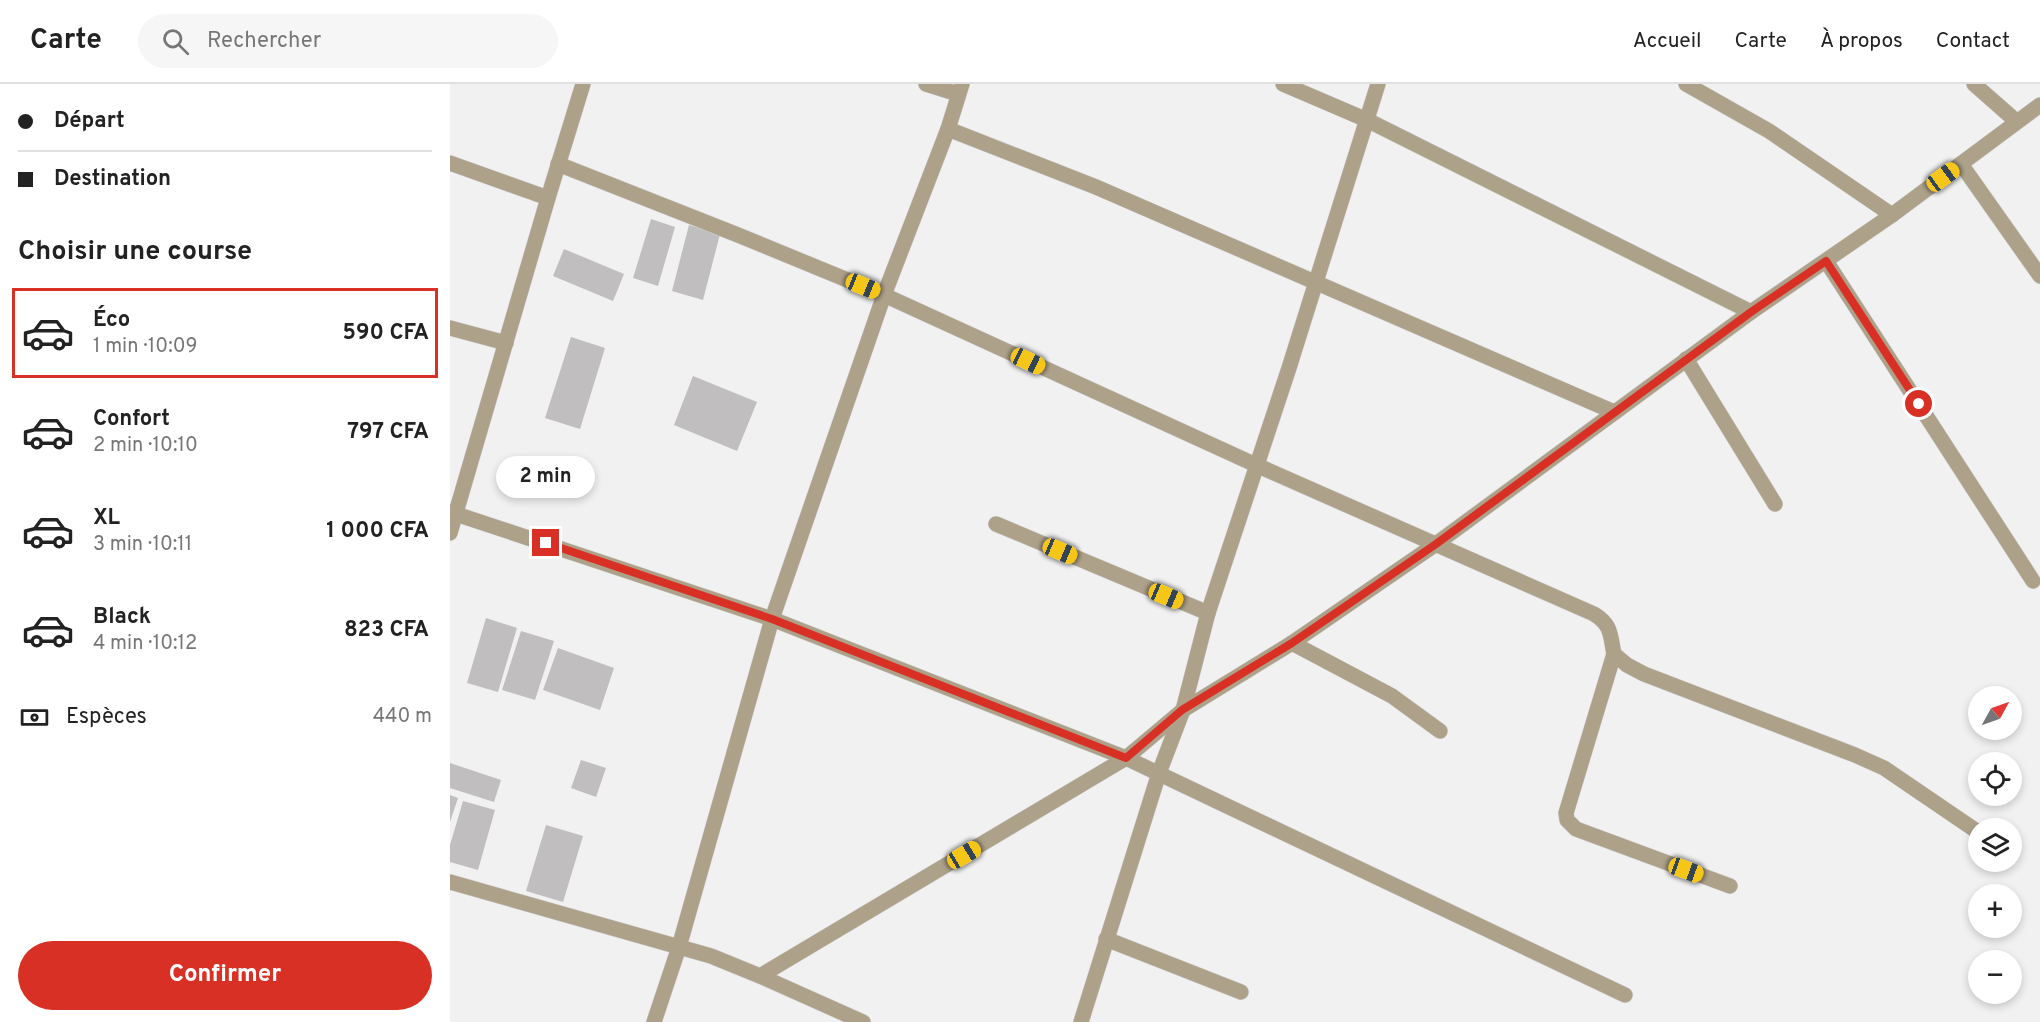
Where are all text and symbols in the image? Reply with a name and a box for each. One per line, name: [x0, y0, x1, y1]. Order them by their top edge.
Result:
search box: [138, 14, 558, 68]
text: Carte: [30, 23, 102, 59]
icon: search: [159, 25, 192, 58]
text: Rechercher: [207, 28, 321, 55]
text: Accueil: [1633, 28, 1702, 55]
text: Carte: [1735, 28, 1787, 55]
text: À propos: [1820, 28, 1903, 55]
text: Contact: [1936, 28, 2010, 55]
text: Départ: [54, 108, 125, 135]
car: [1923, 159, 1963, 195]
text: Destination: [54, 166, 171, 193]
text: Choisir une course: [18, 235, 252, 269]
car: [843, 271, 883, 301]
icon: car: [21, 306, 75, 360]
text: Éco: [93, 307, 130, 334]
text: 590 CFA: [343, 320, 429, 347]
text: 1 min · 10:09: [93, 334, 197, 360]
car: [1008, 345, 1048, 377]
route start: [1905, 390, 1932, 417]
icon: car: [21, 405, 75, 459]
text: Confort: [93, 406, 170, 433]
text: 797 CFA: [347, 419, 429, 446]
text: 2 min · 10:10: [93, 433, 198, 459]
callout: 2 min: [496, 456, 596, 498]
text: 2 min: [519, 464, 572, 490]
icon: car: [21, 504, 75, 558]
text: XL: [93, 505, 120, 532]
text: 1 000 CFA: [326, 518, 429, 545]
route end: [532, 529, 559, 556]
text: 3 min · 10:11: [93, 532, 192, 558]
car: [1040, 536, 1080, 566]
car: [1146, 581, 1186, 611]
icon: car: [21, 603, 75, 657]
text: Black: [93, 604, 151, 631]
text: 823 CFA: [344, 617, 429, 644]
text: 4 min · 10:12: [93, 631, 197, 657]
north arrow: [1968, 686, 2022, 740]
map controls: [1968, 686, 2022, 1004]
icon: cash: [18, 701, 51, 734]
text: Espèces: [66, 704, 147, 731]
text: 440 m: [373, 704, 432, 730]
button: locate: [1968, 752, 2022, 806]
button: layers: [1968, 818, 2022, 872]
car: [944, 838, 984, 872]
car: [1666, 855, 1706, 885]
button: +: [1968, 884, 2022, 938]
button: Confirmer: [18, 941, 432, 1010]
button: −: [1968, 950, 2022, 1004]

